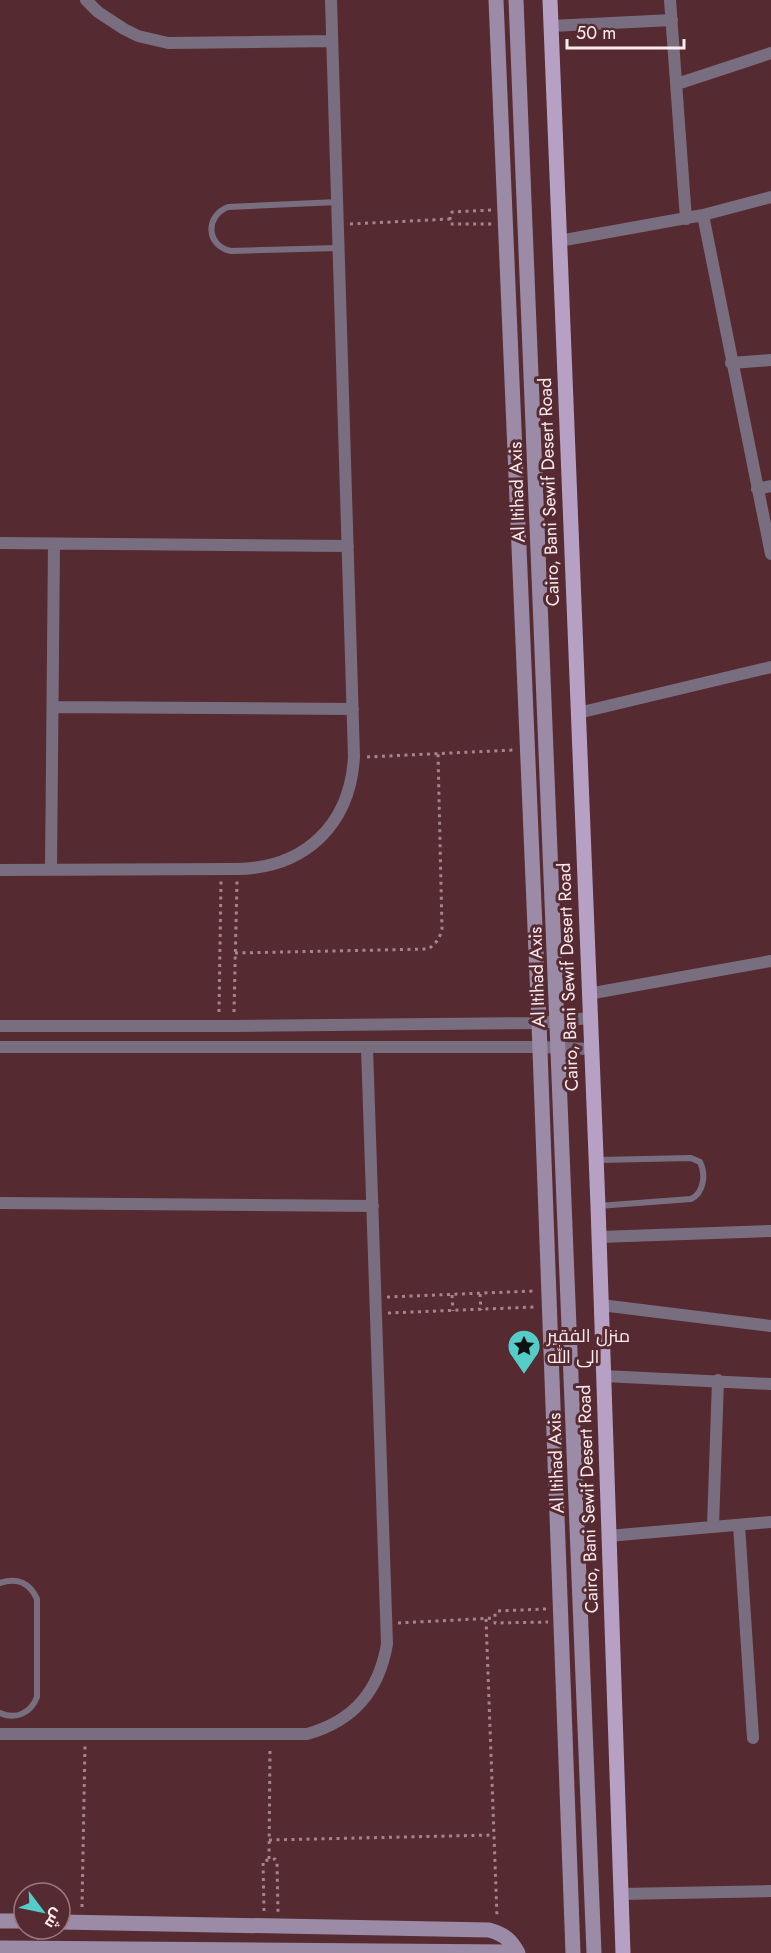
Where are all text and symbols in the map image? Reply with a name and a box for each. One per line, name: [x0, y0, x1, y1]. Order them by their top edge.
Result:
scale bar: [567, 12, 684, 50]
text: 50 m: [576, 20, 616, 46]
street label: Cairo, Bani Sewif Desert Road: [532, 377, 566, 607]
street label: Al Itihad Axis: [502, 441, 532, 543]
street label: Cairo, Bani Sewif Desert Road: [551, 862, 585, 1092]
street label: Al Itihad Axis: [522, 926, 552, 1028]
place label: منزل الفقير الى الله: [546, 1323, 630, 1370]
place icon: منزل الفقير الى الله: [506, 1328, 542, 1375]
street label: Cairo, Bani Sewif Desert Road: [571, 1384, 605, 1614]
street label: Al Itihad Axis: [541, 1412, 571, 1514]
north arrow: [12, 1881, 72, 1941]
text: ش: [39, 1904, 69, 1933]

